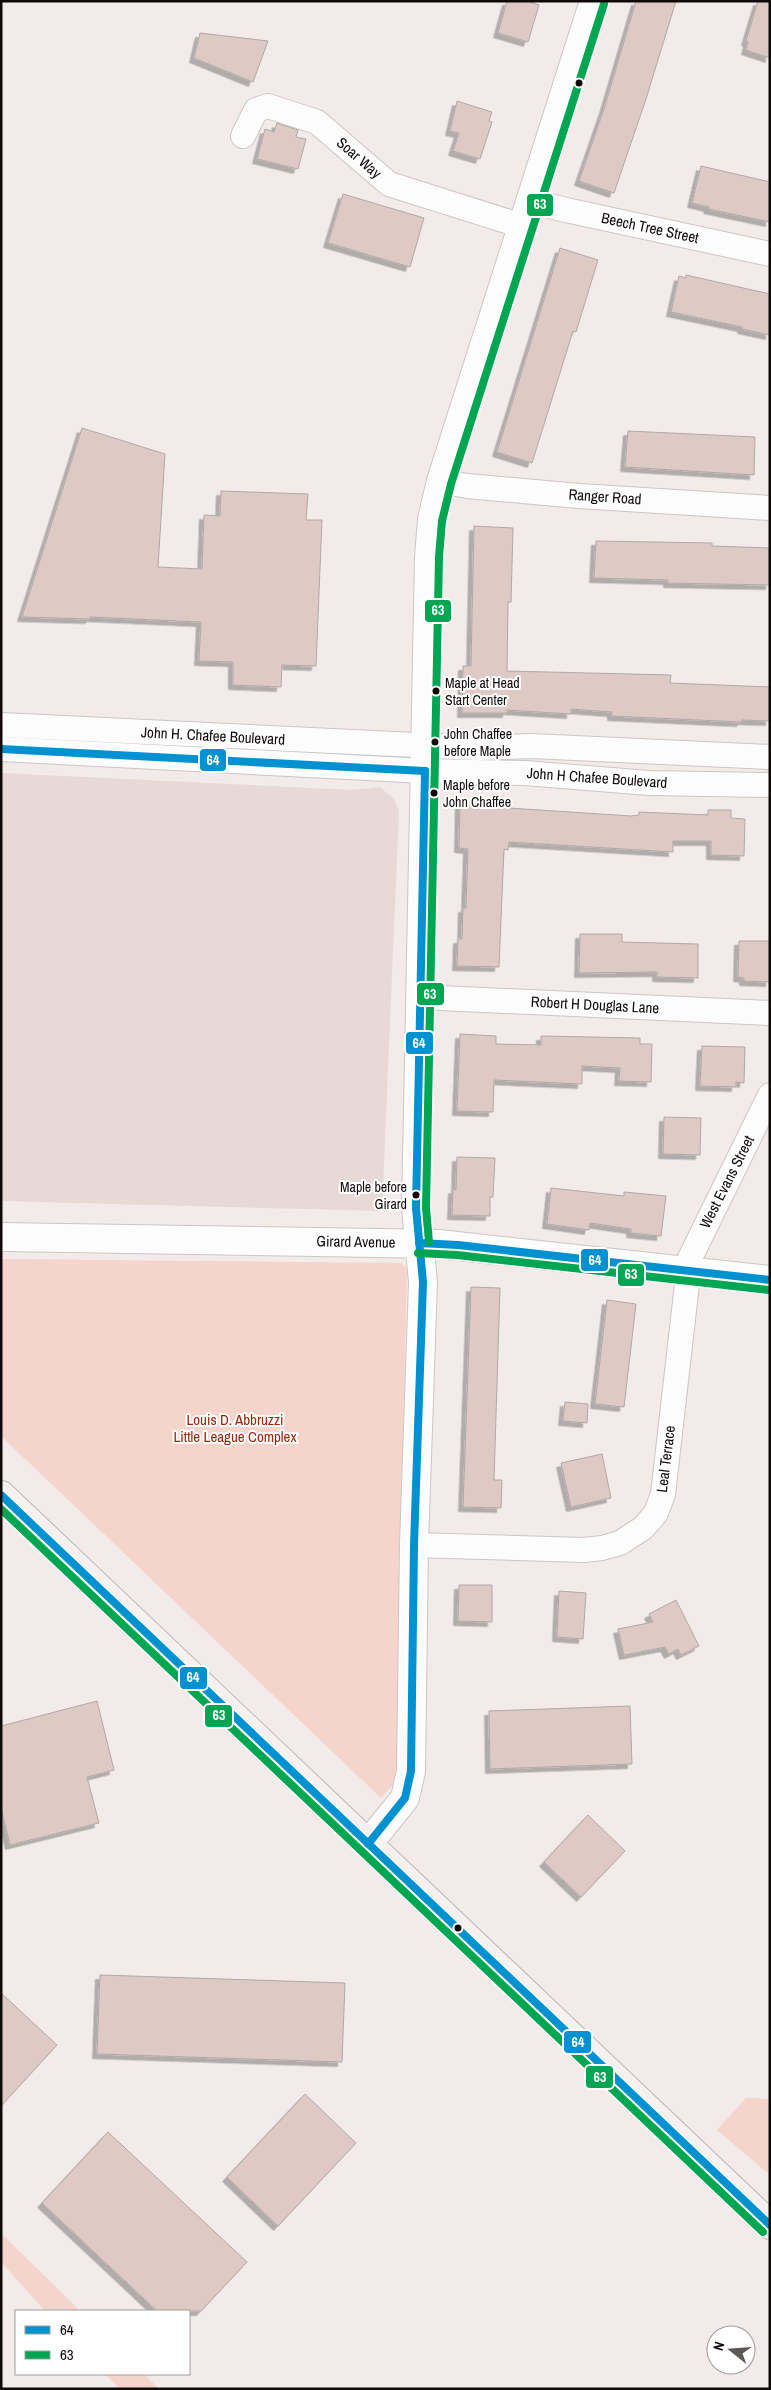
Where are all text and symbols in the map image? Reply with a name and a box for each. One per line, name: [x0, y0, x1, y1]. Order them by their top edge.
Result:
unlabelled marker: [574, 78, 584, 88]
street label: Soar Way: [332, 132, 387, 184]
line badge: 63: [526, 193, 554, 217]
text: 63: [534, 195, 546, 213]
street label: Beech Tree Street: [599, 207, 701, 248]
street label: Ranger Road: [568, 483, 642, 510]
line badge: 63: [424, 599, 452, 623]
text: 63: [432, 601, 444, 619]
place label: Maple at Head Start Center: [445, 674, 520, 709]
marker: Maple at Head Start Center: [431, 686, 441, 696]
street label: John H. Chafee Boulevard: [140, 721, 286, 750]
place label: John Chaffee before Maple: [444, 725, 512, 760]
marker: John Chaffee before Maple: [430, 737, 440, 747]
line badge: 64: [199, 748, 227, 772]
text: 64: [207, 751, 220, 769]
street label: John H Chafee Boulevard: [526, 762, 668, 793]
place label: Maple before John Chaffee: [443, 776, 511, 811]
marker: Maple before John Chaffee: [429, 788, 439, 798]
line badge: 63: [416, 982, 445, 1006]
text: 63: [424, 985, 436, 1003]
street label: Robert H Douglas Lane: [530, 991, 660, 1018]
line badge: 64: [405, 1031, 434, 1055]
text: 64: [413, 1034, 426, 1052]
street label: West Evans Street: [694, 1131, 759, 1232]
place label: Maple before Girard: [340, 1178, 407, 1213]
marker: Maple before Girard: [411, 1190, 421, 1200]
street label: Girard Avenue: [316, 1230, 396, 1253]
line badge: 64: [580, 1248, 609, 1272]
text: 64: [589, 1251, 602, 1269]
line badge: 63: [617, 1263, 645, 1287]
text: 63: [625, 1265, 637, 1283]
park label: Louis D. Abbruzzi Little League Complex: [173, 1409, 297, 1447]
street label: Leal Terrace: [651, 1424, 680, 1494]
line badge: 64: [179, 1666, 208, 1690]
text: 64: [187, 1668, 200, 1686]
line badge: 63: [204, 1704, 233, 1728]
text: 63: [213, 1706, 225, 1724]
unlabelled marker: [453, 1923, 463, 1933]
line badge: 64: [563, 2030, 592, 2054]
text: 64: [572, 2033, 585, 2051]
line badge: 63: [585, 2065, 614, 2089]
text: 63: [594, 2068, 606, 2086]
legend: [15, 2310, 190, 2375]
text: 64: [60, 2319, 74, 2340]
north arrow: [706, 2325, 756, 2375]
text: N: [709, 2340, 728, 2353]
text: 63: [60, 2344, 74, 2365]

